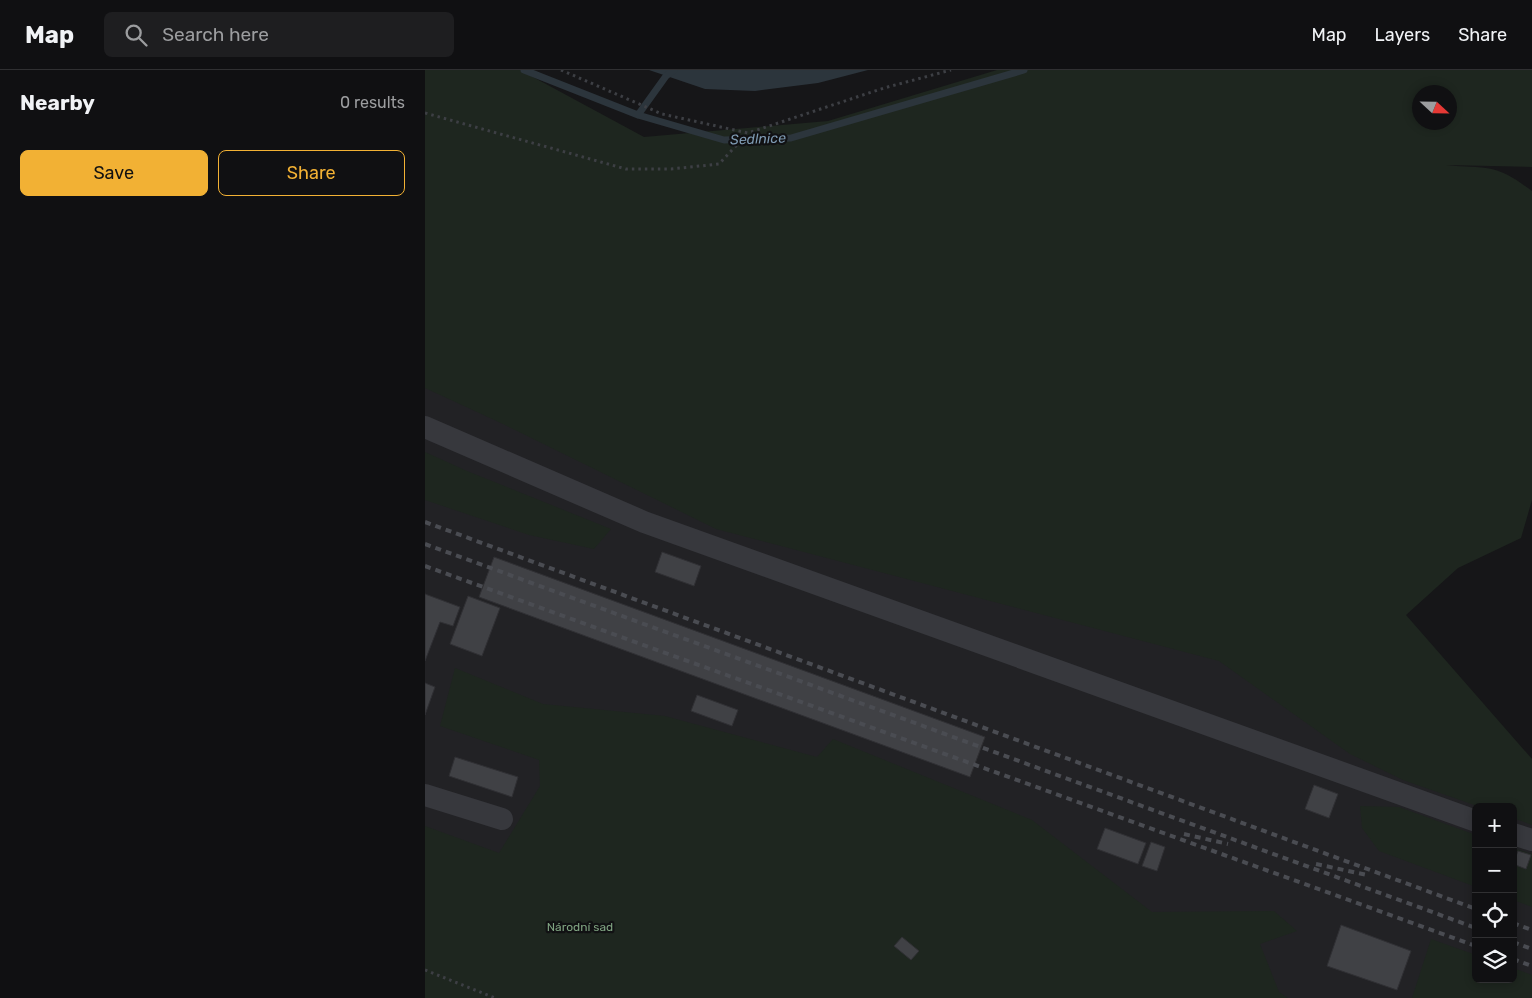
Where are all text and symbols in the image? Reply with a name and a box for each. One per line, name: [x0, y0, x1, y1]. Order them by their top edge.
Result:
search box: [104, 12, 454, 57]
text: Map: [25, 21, 74, 49]
icon: search: [122, 21, 150, 49]
text: Search here: [162, 23, 269, 46]
text: Map: [1312, 24, 1347, 46]
text: Layers: [1375, 24, 1430, 46]
text: Share: [1458, 24, 1507, 46]
north arrow: [1412, 85, 1457, 130]
text: Nearby: [20, 90, 95, 115]
text: 0 results: [340, 93, 405, 112]
water label: Sedlnice: [730, 130, 786, 148]
button: Save: [20, 150, 208, 196]
button: Share: [218, 150, 405, 196]
map controls: [1472, 803, 1517, 983]
button: +: [1472, 803, 1517, 848]
button: −: [1472, 848, 1517, 893]
button: locate: [1472, 893, 1517, 938]
park label: Národní sad: [547, 920, 613, 934]
button: layers: [1472, 938, 1517, 983]

